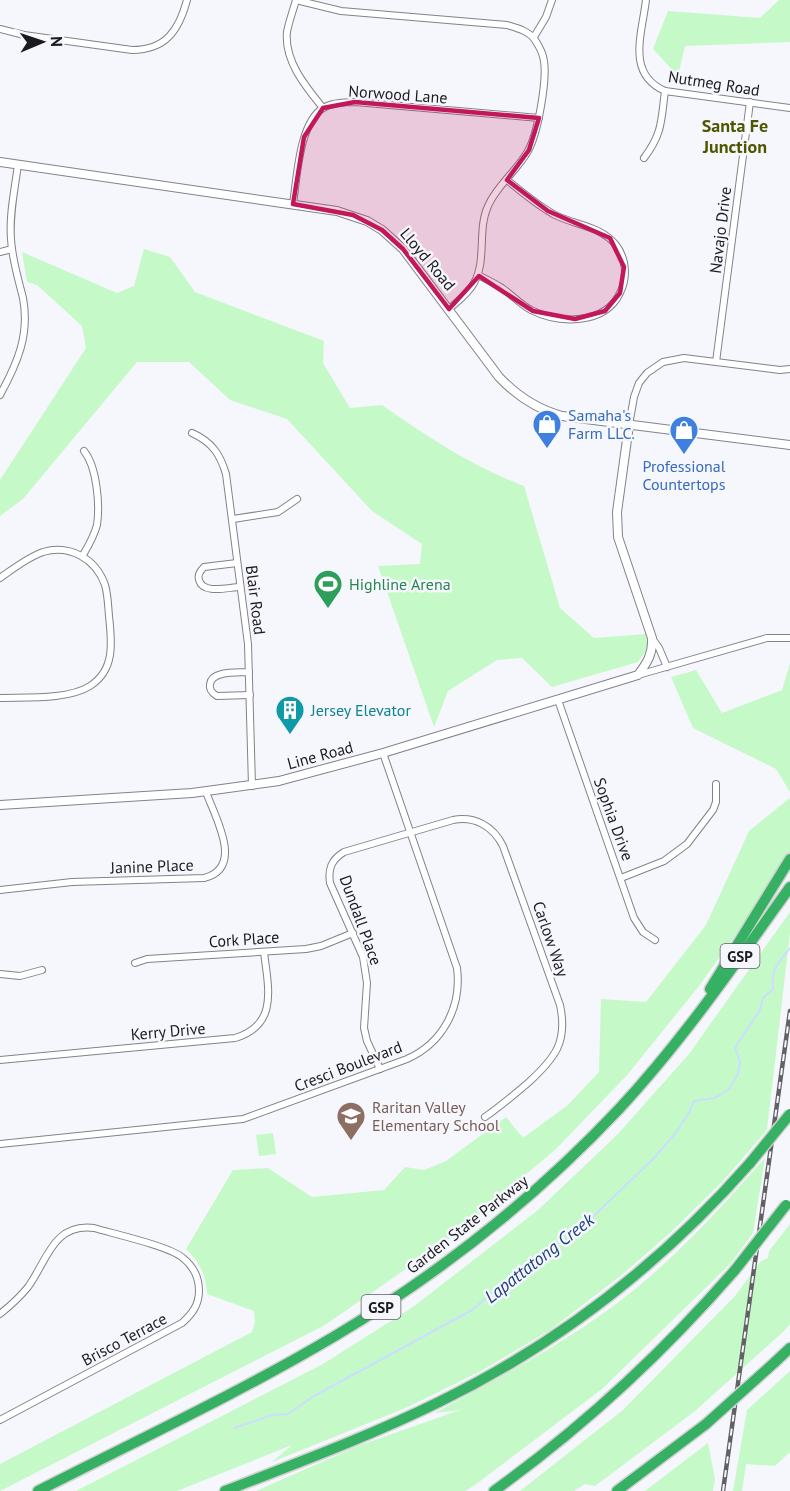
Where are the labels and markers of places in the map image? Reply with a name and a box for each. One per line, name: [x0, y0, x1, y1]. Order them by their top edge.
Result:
place label: Samaha's Farm LLC.: [568, 405, 635, 443]
shop icon: Samaha's Farm LLC.: [531, 408, 563, 450]
shop icon: Professional Countertops: [668, 414, 700, 456]
place label: Professional Countertops: [642, 456, 726, 494]
sports icon: Highline Arena: [312, 568, 344, 610]
place label: Highline Arena: [349, 574, 451, 594]
building icon: Jersey Elevator: [274, 694, 306, 736]
place label: Jersey Elevator: [310, 700, 411, 720]
place label: Raritan Valley Elementary School: [372, 1097, 500, 1135]
school or university icon: Raritan Valley Elementary School: [335, 1100, 367, 1142]

